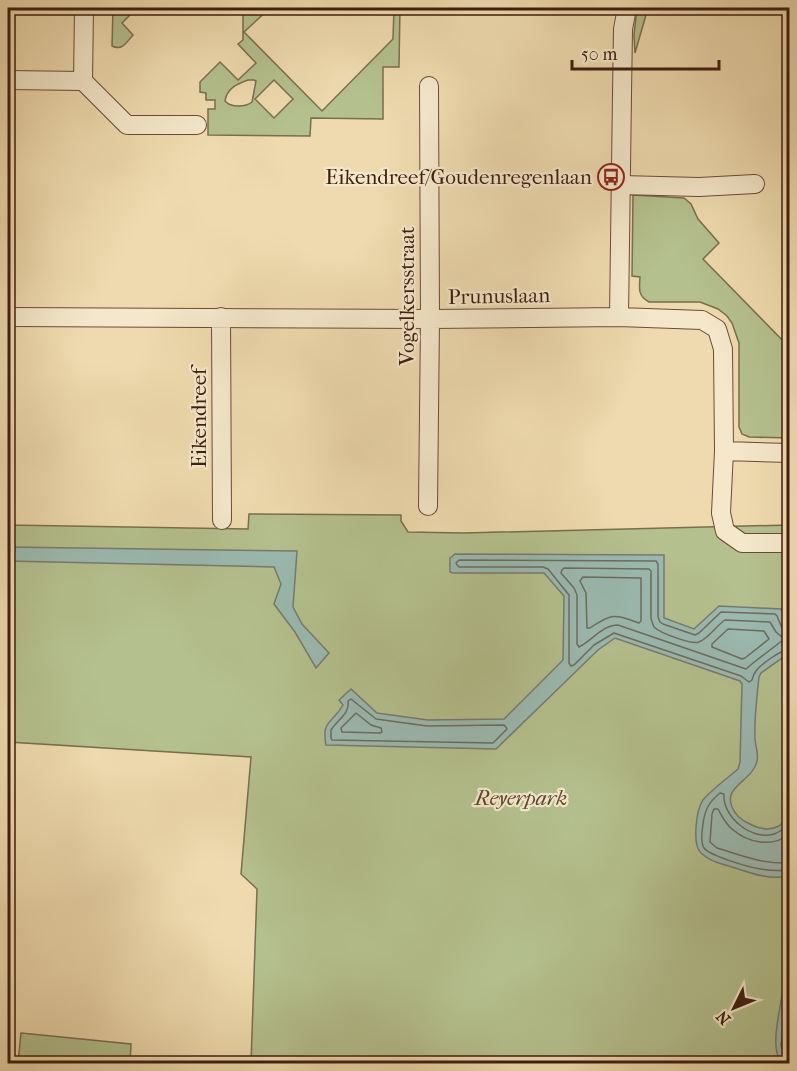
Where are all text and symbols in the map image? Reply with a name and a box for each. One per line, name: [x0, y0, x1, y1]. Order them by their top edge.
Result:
scale bar: [572, 33, 719, 71]
text: 50 m: [581, 44, 618, 65]
bus stop icon: Eikendreef/Goudenregenlaan: [596, 162, 626, 192]
place label: Eikendreef/Goudenregenlaan: [325, 165, 592, 189]
street label: Vogelkersstraat: [395, 226, 419, 367]
street label: Prunuslaan: [448, 283, 550, 309]
street label: Eikendreef: [187, 364, 211, 468]
park label: Reyerpark: [473, 786, 567, 810]
north arrow: [704, 978, 764, 1038]
text: N: [712, 1006, 734, 1029]

